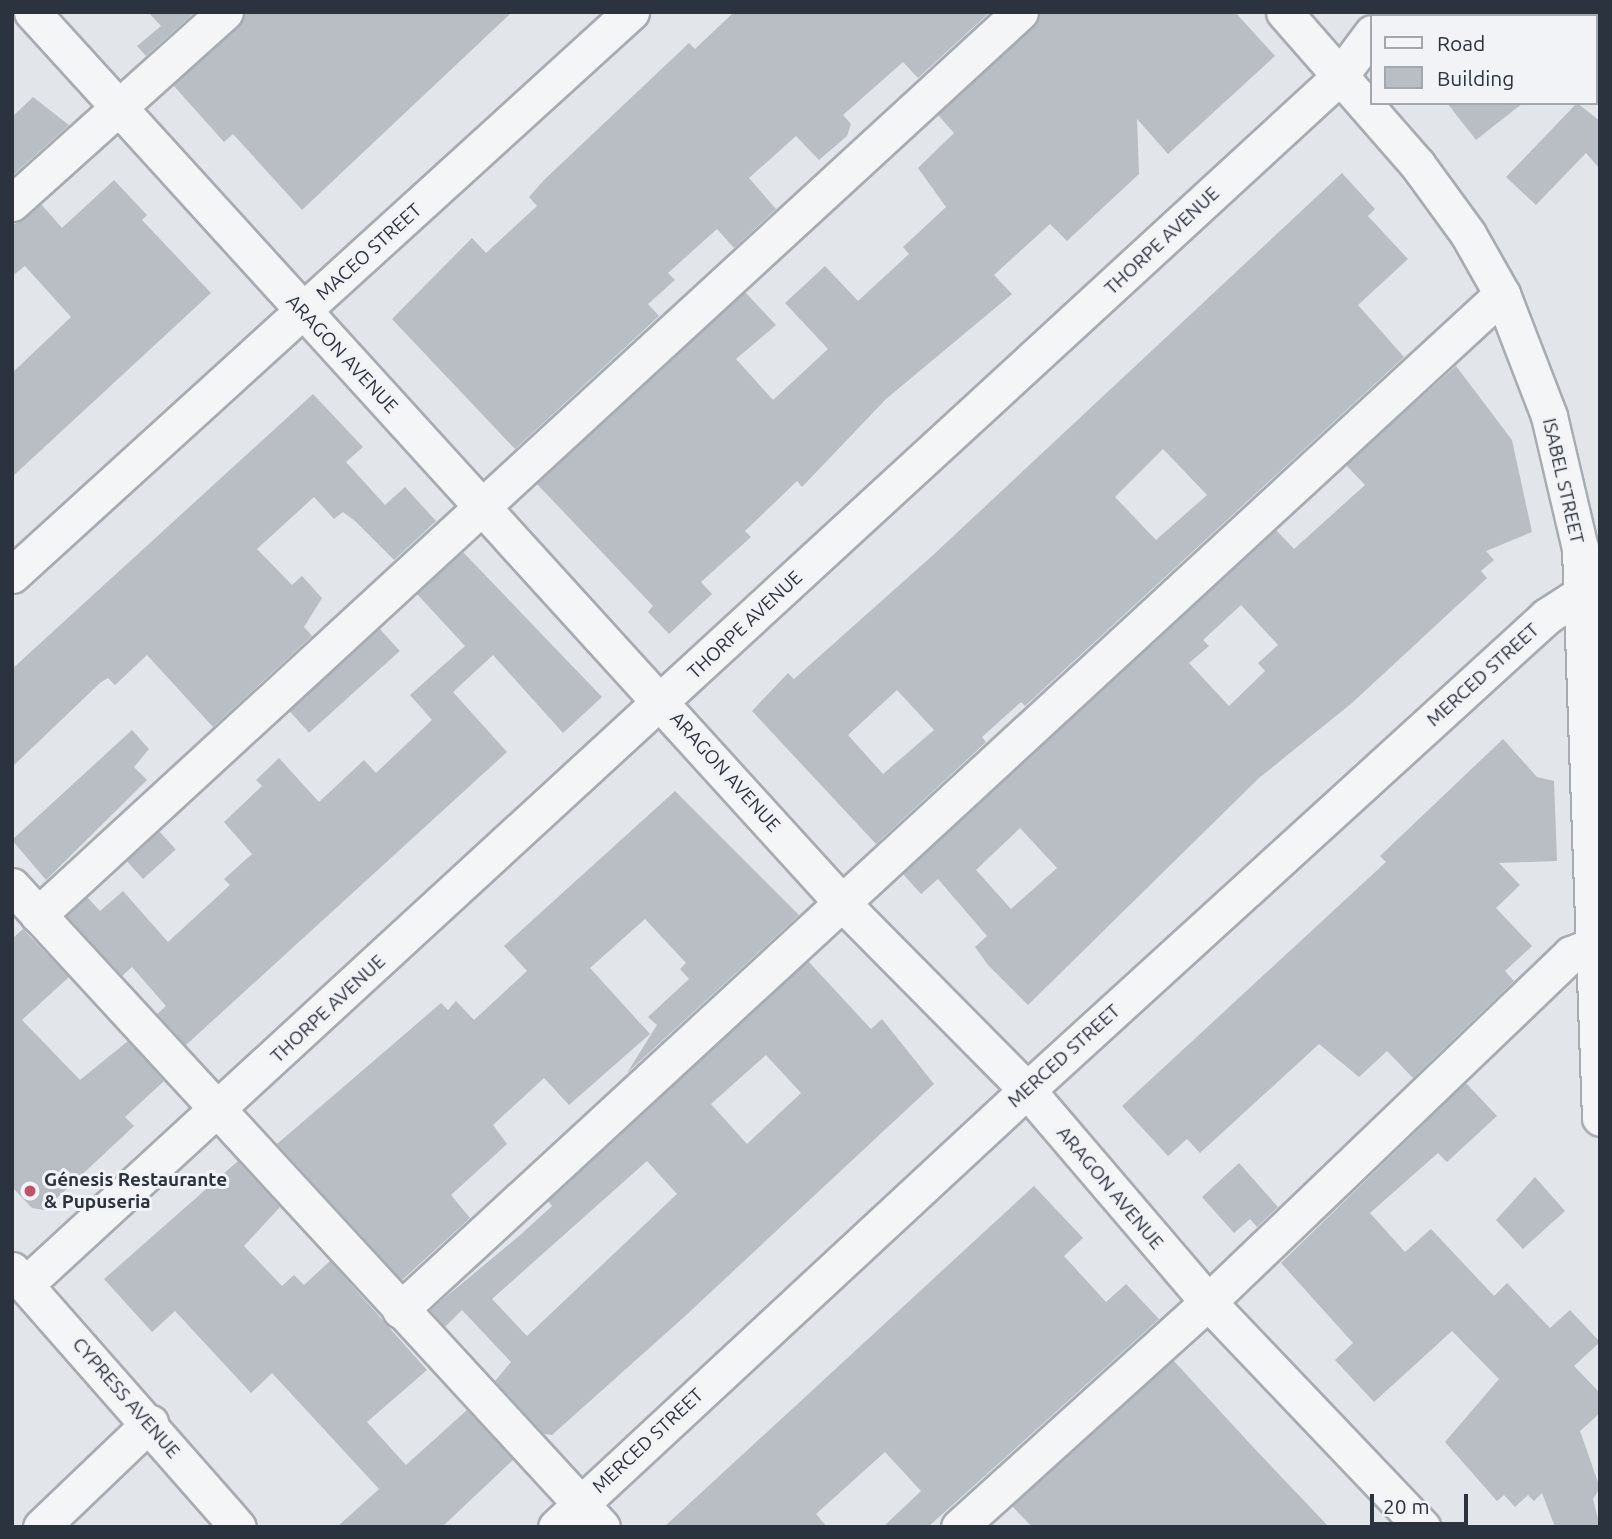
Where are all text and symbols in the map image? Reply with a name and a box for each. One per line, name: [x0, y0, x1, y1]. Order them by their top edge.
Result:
legend: [1370, 14, 1598, 105]
text: Road: [1437, 31, 1485, 55]
text: Building: [1437, 66, 1514, 90]
street label: THORPE AVENUE: [1100, 182, 1224, 300]
street label: MACEO STREET: [312, 199, 426, 305]
street label: ARAGON AVENUE: [281, 290, 403, 418]
street label: ISABEL STREET: [1537, 416, 1589, 546]
street label: THORPE AVENUE: [683, 566, 807, 684]
street label: MERCED STREET: [1422, 619, 1544, 731]
street label: ARAGON AVENUE: [665, 707, 785, 837]
street label: THORPE AVENUE: [266, 950, 390, 1068]
street label: MERCED STREET: [1003, 1000, 1125, 1112]
street label: ARAGON AVENUE: [1052, 1122, 1168, 1254]
place label: Génesis Restaurante & Pupuseria: [44, 1169, 227, 1213]
marker: Génesis Restaurante & Pupuseria: [22, 1183, 38, 1199]
street label: CYPRESS AVENUE: [67, 1333, 185, 1463]
street label: MERCED STREET: [588, 1384, 708, 1498]
scale bar: [1374, 1480, 1472, 1524]
text: 20 m: [1383, 1494, 1430, 1518]

